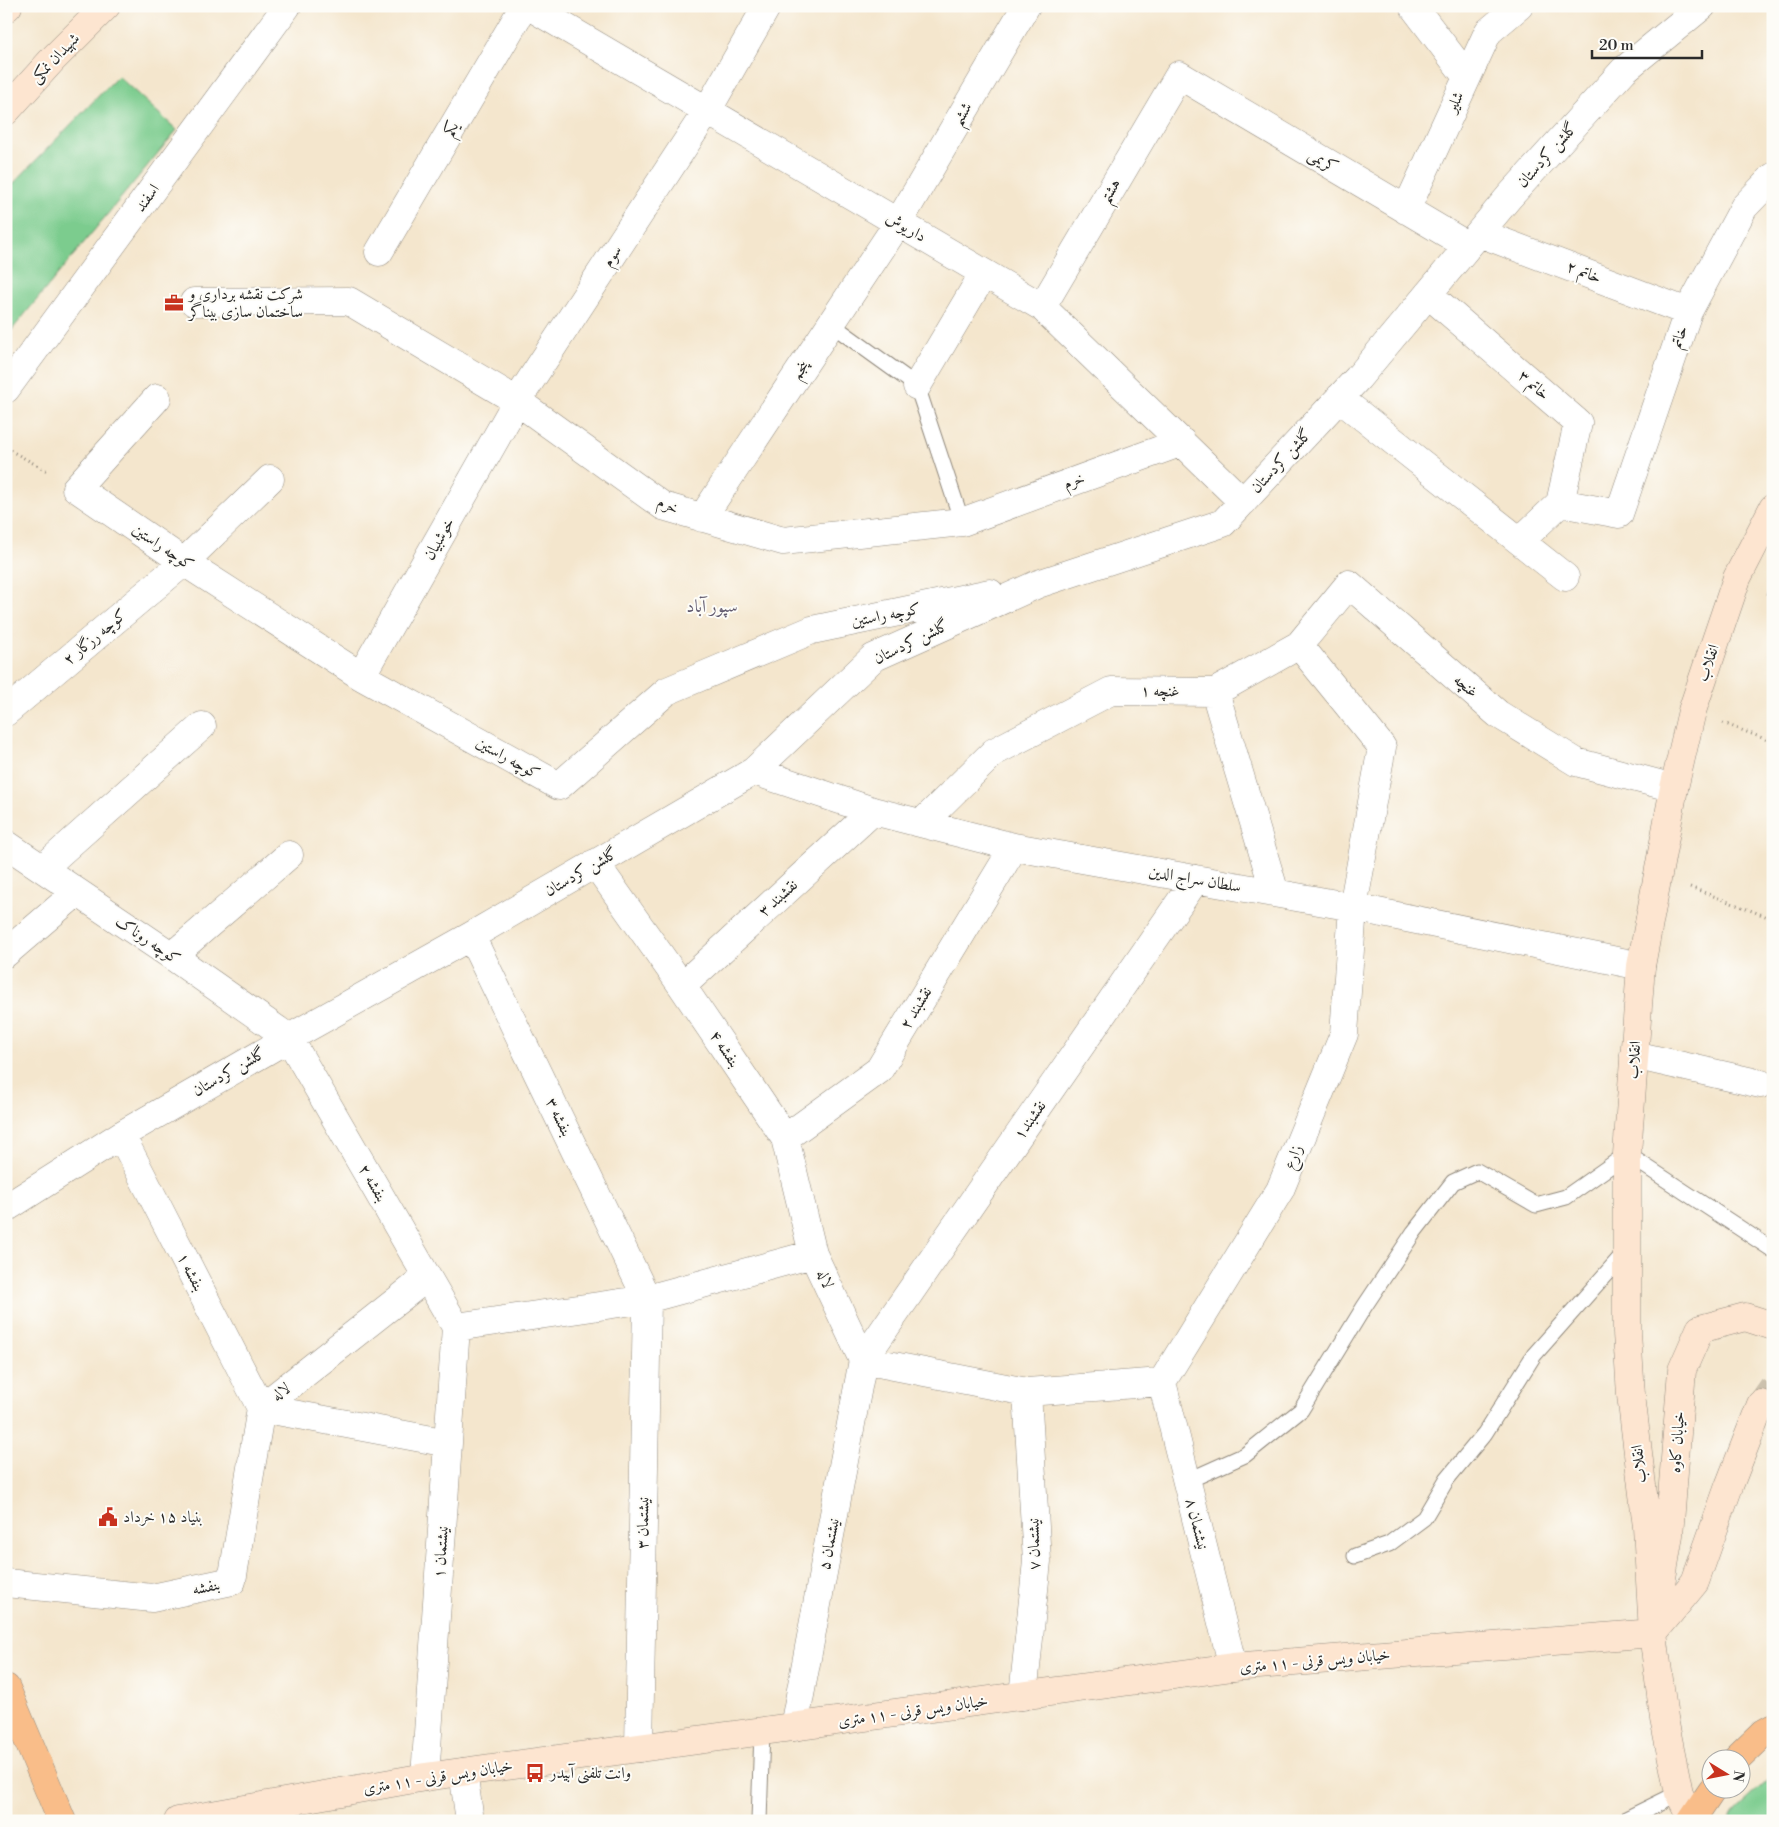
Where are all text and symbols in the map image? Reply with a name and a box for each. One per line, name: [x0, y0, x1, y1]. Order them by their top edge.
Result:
scale bar: [1592, 28, 1702, 60]
street label: شهیدان نمکی: [26, 29, 85, 88]
text: 20 m: [1599, 36, 1634, 55]
street label: شلیر: [1441, 88, 1468, 118]
street label: ششم: [947, 98, 982, 133]
street label: یکم: [439, 117, 468, 143]
street label: گلشن کردستان: [1512, 118, 1582, 193]
street label: کریمی: [1304, 144, 1342, 178]
street label: هشتم: [1095, 175, 1130, 210]
street label: اسفند: [130, 180, 164, 216]
street label: داریوش: [882, 207, 930, 247]
street label: سوم: [598, 241, 630, 273]
street label: خاتم ۲: [1562, 256, 1604, 291]
place label: شرکت نقشه برداری و ساختمان سازی بیناگر: [187, 284, 303, 322]
office icon: شرکت نقشه برداری و ساختمان سازی بیناگر: [163, 292, 185, 314]
street label: خاتم: [1666, 323, 1696, 352]
street label: پنجم: [786, 355, 819, 386]
street label: خاتم ۳: [1511, 366, 1554, 407]
street label: گلشن کردستان: [1246, 424, 1317, 498]
street label: خرم: [1061, 468, 1089, 498]
street label: خرم: [653, 492, 682, 522]
street label: خوشبیان: [419, 514, 459, 564]
street label: کوچه راستین: [128, 519, 198, 576]
district label: سپور آباد: [686, 595, 738, 618]
street label: کوچه راستین: [850, 598, 923, 632]
street label: کوچه رزگار ۲: [59, 605, 132, 670]
street label: گلشن کردستان: [870, 615, 952, 670]
street label: انقلاب: [1692, 642, 1724, 684]
street label: غنچه: [1449, 670, 1482, 703]
street label: غنچه ۱: [1140, 681, 1180, 702]
street label: کوچه راستین: [472, 732, 544, 785]
street label: گلشن کردستان: [541, 843, 622, 902]
street label: سلطان سراج الدین: [1146, 861, 1243, 901]
street label: نقشبند ۳: [754, 875, 802, 921]
street label: کوچه روناک: [111, 911, 184, 970]
street label: نقشبند ۲: [896, 983, 936, 1033]
street label: بنفشه ۴: [705, 1027, 745, 1071]
street label: انقلاب: [1623, 1040, 1645, 1080]
street label: گلشن کردستان: [189, 1043, 270, 1102]
street label: بنفشه ۳: [541, 1094, 577, 1140]
street label: نقشبند۱: [1010, 1097, 1050, 1143]
street label: زارع: [1279, 1142, 1310, 1173]
street label: بنفشه ۲: [354, 1160, 392, 1206]
street label: بنفشه ۱: [173, 1249, 209, 1295]
street label: لاله: [812, 1266, 838, 1292]
street label: لاله: [267, 1378, 295, 1406]
street label: خیابان کاوه: [1665, 1410, 1689, 1474]
street label: انقلاب: [1627, 1444, 1651, 1484]
street label: نیشتمان ۸: [1181, 1496, 1213, 1552]
street label: نیشتمان ۳: [633, 1497, 653, 1549]
public building icon: بنیاد ۱۵ خرداد: [97, 1506, 119, 1528]
place label: بنیاد ۱۵ خرداد: [123, 1507, 203, 1527]
street label: نیشتمان ۵: [814, 1516, 844, 1572]
street label: نیشتمان ۷: [1024, 1518, 1044, 1570]
street label: نیشتمان ۱: [429, 1525, 453, 1579]
street label: بنفشه: [190, 1574, 222, 1600]
street label: خیابان ویس قرنی - ۱۱ متری: [1239, 1644, 1391, 1678]
street label: خیابان ویس قرنی - ۱۱ متری: [837, 1691, 989, 1731]
north arrow: [1702, 1750, 1752, 1800]
street label: خیابان ویس قرنی - ۱۱ متری: [362, 1755, 514, 1799]
bus stop icon: وانت تلفنی آبیدر: [524, 1762, 546, 1784]
place label: وانت تلفنی آبیدر: [548, 1763, 631, 1784]
text: N: [1728, 1769, 1748, 1783]

